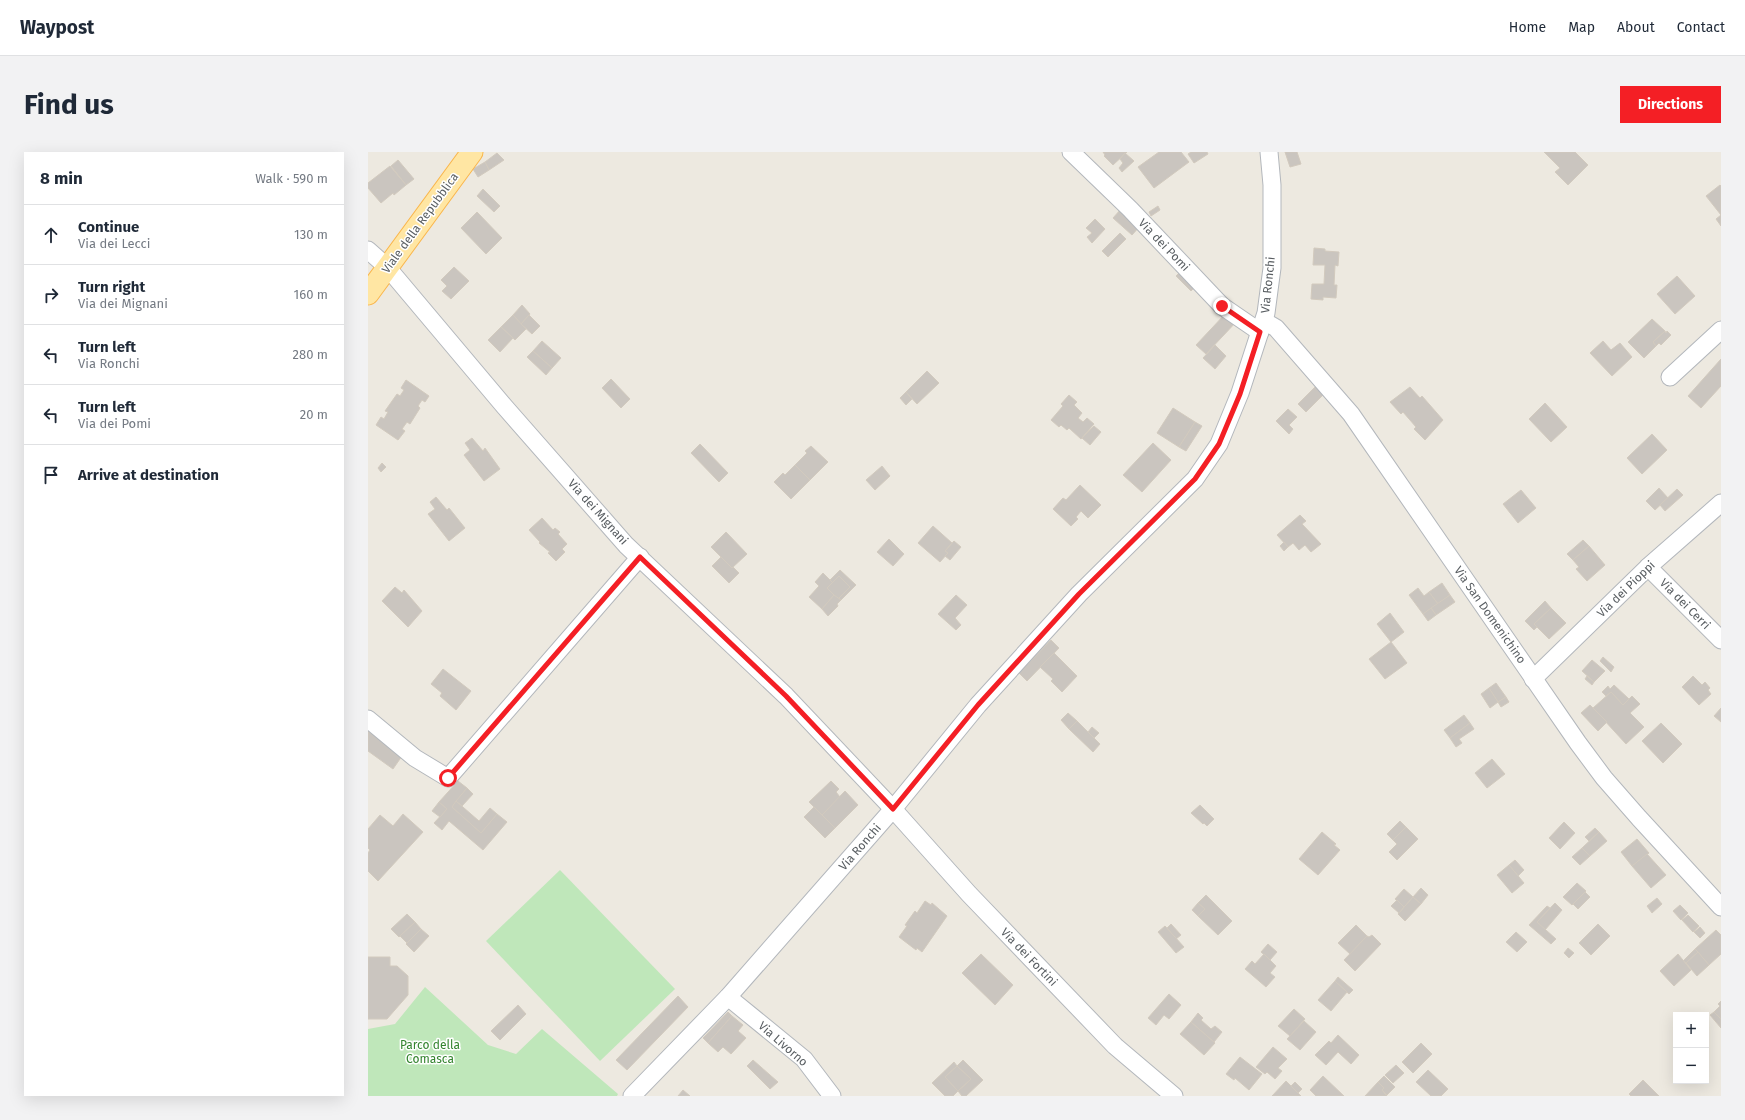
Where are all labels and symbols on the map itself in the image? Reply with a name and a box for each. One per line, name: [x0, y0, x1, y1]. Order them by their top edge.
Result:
street label: Viale della Repubblica: [379, 170, 461, 276]
street label: Via dei Pomi: [1136, 216, 1192, 274]
street label: Via Ronchi: [1258, 256, 1278, 314]
route end: [1213, 297, 1231, 315]
street label: Via dei Mignani: [565, 476, 631, 548]
street label: Via dei Pioppi: [1594, 558, 1658, 620]
street label: Via San Domenichino: [1451, 564, 1529, 666]
street label: Via dei Cerri: [1657, 576, 1713, 632]
route start: [439, 769, 457, 787]
street label: Via Ronchi: [836, 821, 884, 873]
street label: Via dei Fortini: [998, 925, 1060, 989]
street label: Via Livorno: [756, 1019, 810, 1069]
park label: Parco della Comasca: [400, 1038, 460, 1066]

